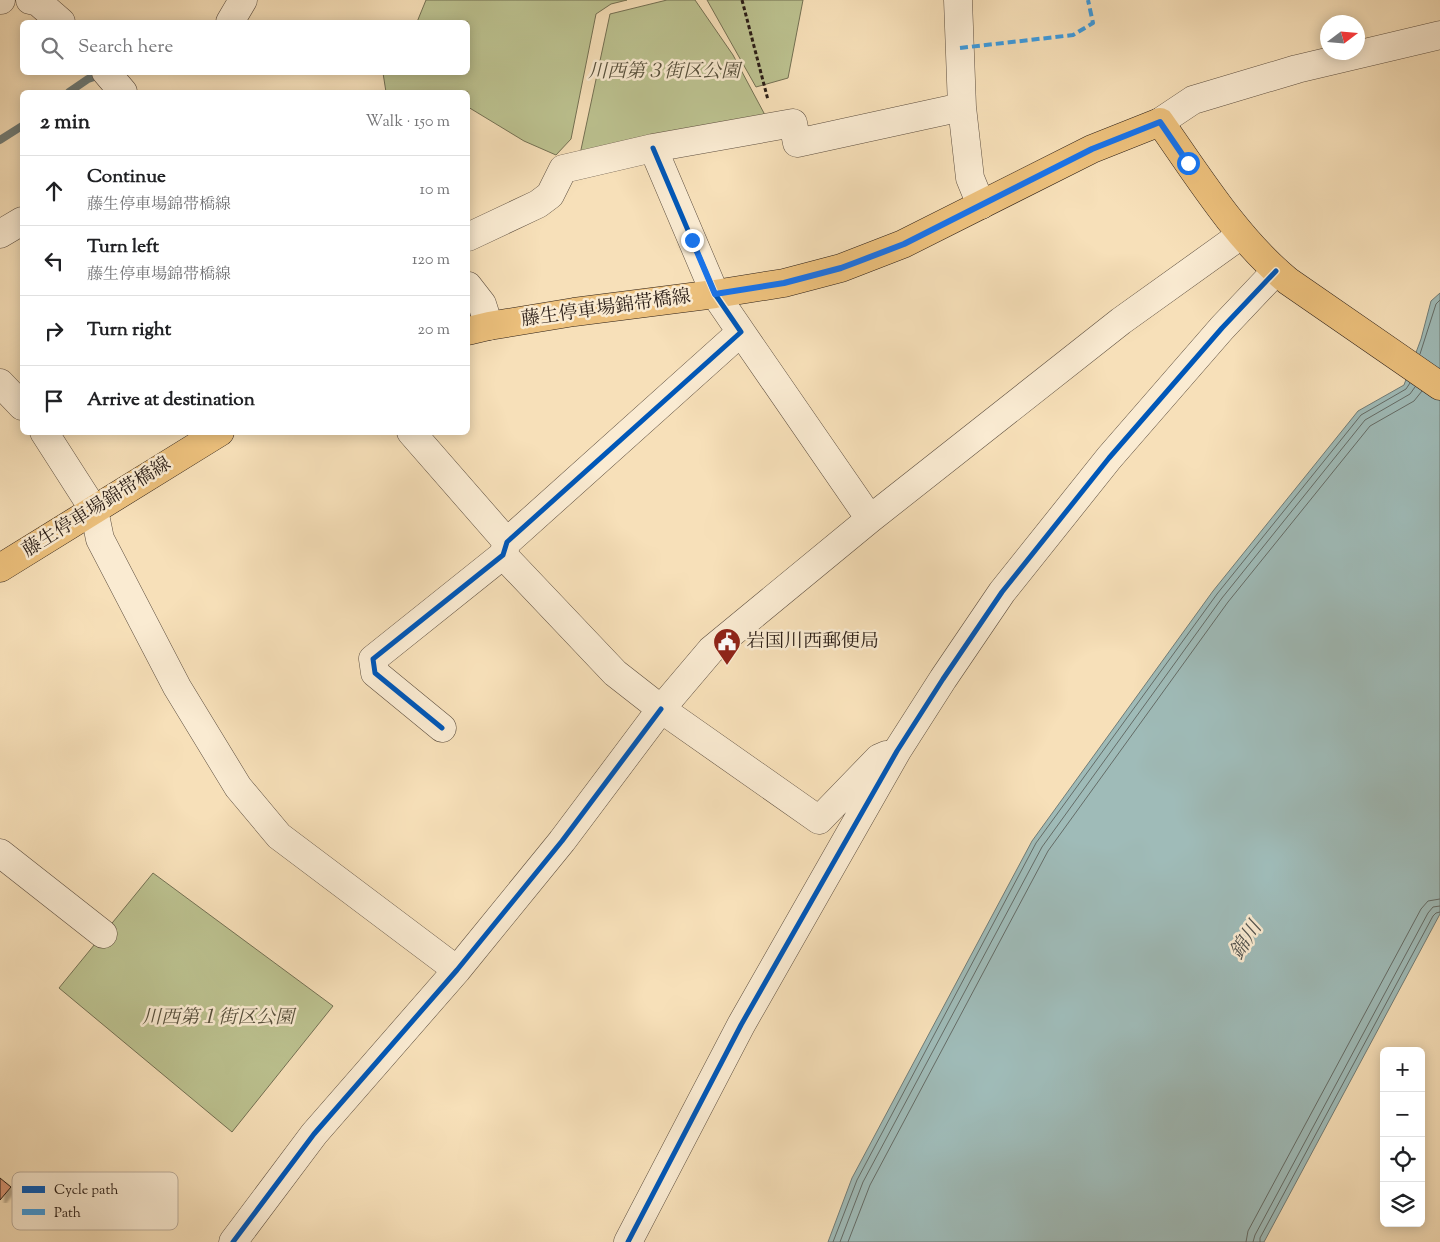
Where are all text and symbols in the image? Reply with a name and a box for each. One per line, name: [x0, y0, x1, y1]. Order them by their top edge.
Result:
north arrow: [1320, 15, 1365, 60]
search box: [20, 20, 470, 75]
icon: search: [38, 34, 66, 62]
text: Search here: [78, 34, 173, 61]
park label: 川西第３街区公園: [588, 59, 743, 86]
text: 2 min: [40, 108, 90, 138]
text: Walk · 150 m: [366, 111, 450, 134]
route start: [1177, 152, 1200, 175]
text: Continue: [87, 164, 166, 191]
icon: ahead: [40, 177, 68, 205]
text: 10 m: [420, 179, 450, 202]
text: 藤生停車場錦帯橋線: [87, 194, 231, 217]
route end: [681, 229, 704, 252]
text: Turn left: [87, 234, 159, 261]
icon: left: [40, 247, 68, 275]
text: 120 m: [412, 249, 450, 272]
text: 藤生停車場錦帯橋線: [87, 264, 231, 287]
street label: 藤生停車場錦帯橋線: [519, 284, 693, 334]
icon: right: [40, 317, 68, 345]
text: Turn right: [87, 317, 171, 344]
text: 20 m: [417, 319, 450, 342]
icon: arrive: [40, 387, 68, 415]
text: Arrive at destination: [87, 387, 255, 414]
street label: 藤生停車場錦帯橋線: [17, 451, 177, 565]
public building icon: 岩国川西郵便局: [712, 627, 742, 666]
place label: 岩国川西郵便局: [746, 629, 879, 656]
water label: 錦川: [1224, 915, 1271, 966]
park label: 川西第１街区公園: [142, 1005, 297, 1032]
map controls: [1380, 1047, 1425, 1227]
button: +: [1380, 1047, 1425, 1092]
button: −: [1380, 1092, 1425, 1137]
button: locate: [1380, 1137, 1425, 1182]
legend: [12, 1172, 178, 1230]
text: Cycle path: [54, 1181, 118, 1201]
button: layers: [1380, 1182, 1425, 1227]
text: Path: [54, 1204, 81, 1224]

